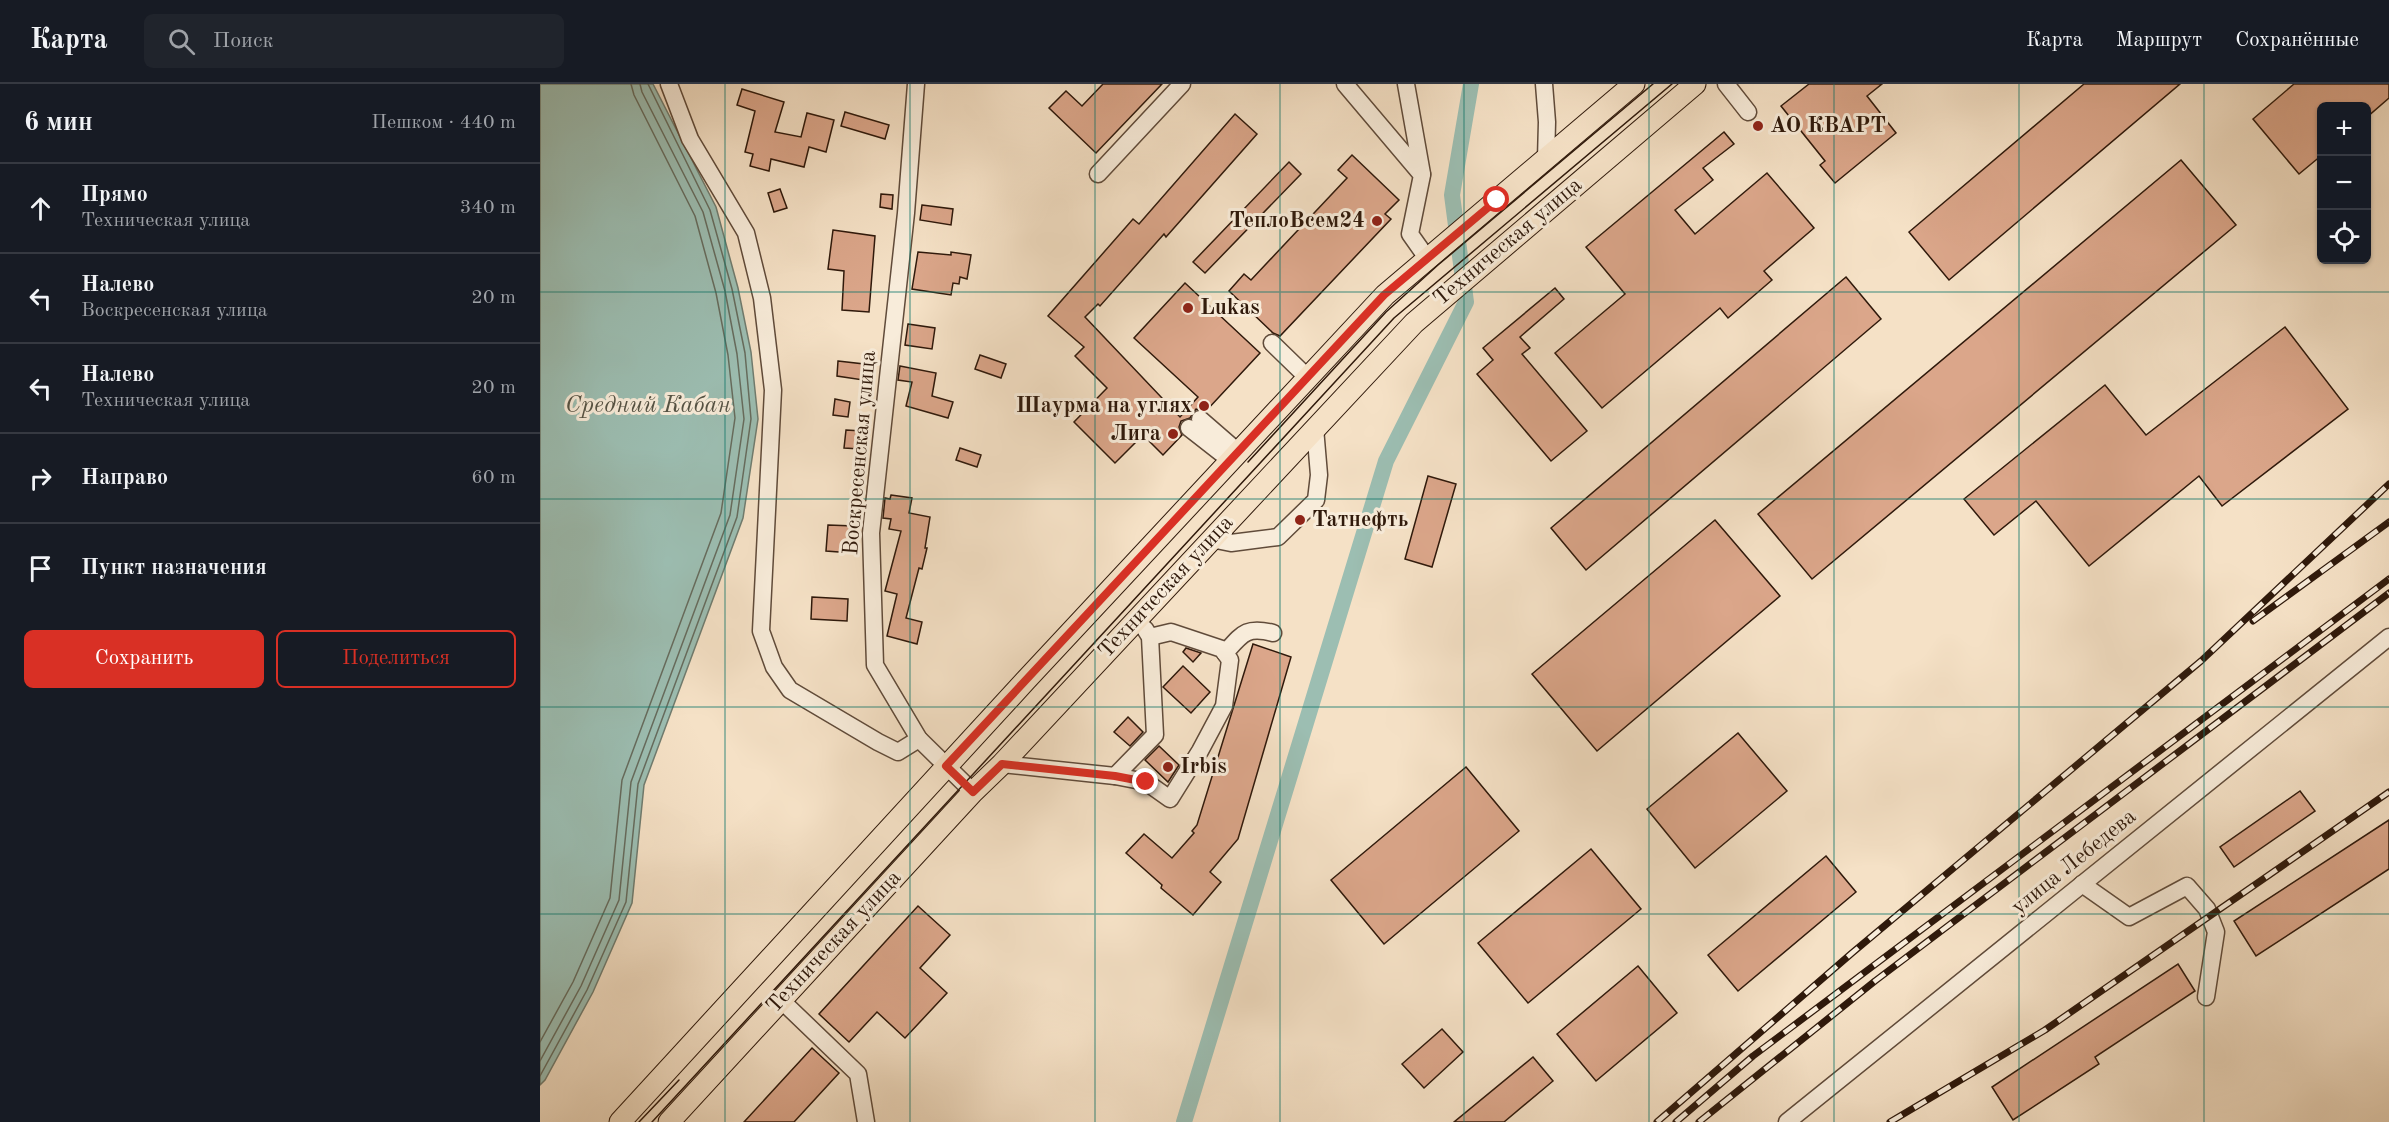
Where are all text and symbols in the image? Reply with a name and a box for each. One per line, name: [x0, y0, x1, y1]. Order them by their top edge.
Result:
search box: [144, 14, 564, 68]
icon: search: [165, 25, 198, 58]
text: Карта: [30, 27, 108, 55]
text: Поиск: [213, 30, 274, 52]
text: Карта: [2026, 30, 2083, 51]
text: Маршрут: [2116, 30, 2202, 51]
text: Сохранённые: [2235, 30, 2359, 51]
map controls: [2317, 102, 2371, 264]
button: +: [2317, 102, 2371, 156]
text: 6 мин: [24, 110, 93, 136]
text: Пешком · 440 m: [371, 113, 516, 133]
place label: АО КВАРТ: [1770, 115, 1886, 137]
marker: АО КВАРТ: [1751, 119, 1765, 133]
button: −: [2317, 156, 2371, 210]
street label: Техническая улица: [1430, 174, 1586, 310]
text: Прямо: [81, 184, 148, 206]
route start: [1483, 186, 1509, 212]
icon: ahead: [24, 192, 57, 225]
text: 340 m: [460, 198, 516, 218]
place label: ТеплоВсем24: [1229, 210, 1365, 232]
button: locate: [2317, 210, 2371, 264]
text: Техническая улица: [81, 211, 250, 231]
marker: ТеплоВсем24: [1370, 214, 1384, 228]
text: Налево: [81, 274, 154, 296]
icon: left: [24, 282, 57, 315]
text: 20 m: [471, 288, 516, 308]
place label: Lukas: [1200, 297, 1260, 319]
text: Воскресенская улица: [81, 301, 268, 321]
marker: Lukas: [1181, 301, 1195, 315]
street label: Воскресенская улица: [840, 350, 880, 556]
text: Налево: [81, 364, 154, 386]
icon: left: [24, 372, 57, 405]
text: 20 m: [471, 378, 516, 398]
text: Техническая улица: [81, 391, 250, 411]
water label: Средний Кабан: [565, 394, 731, 418]
place label: Шаурма на углях: [1016, 395, 1192, 417]
marker: Шаурма на углях: [1197, 399, 1211, 413]
place label: Лига: [1110, 423, 1161, 445]
marker: Лига: [1166, 427, 1180, 441]
icon: right: [24, 462, 57, 495]
text: Направо: [81, 467, 168, 489]
text: 60 m: [471, 468, 516, 488]
place label: Татнефть: [1312, 509, 1408, 532]
street label: Техническая улица: [1094, 511, 1238, 663]
marker: Татнефть: [1293, 513, 1307, 527]
icon: arrive: [24, 552, 57, 585]
text: Пункт назначения: [81, 557, 267, 579]
button: Сохранить: [24, 630, 264, 688]
button: Поделиться: [276, 630, 516, 688]
place label: Irbis: [1180, 756, 1227, 778]
marker: Irbis: [1161, 760, 1175, 774]
route end: [1132, 768, 1158, 794]
street label: улица Лебедева: [2008, 805, 2140, 919]
street label: Техническая улица: [762, 866, 906, 1018]

